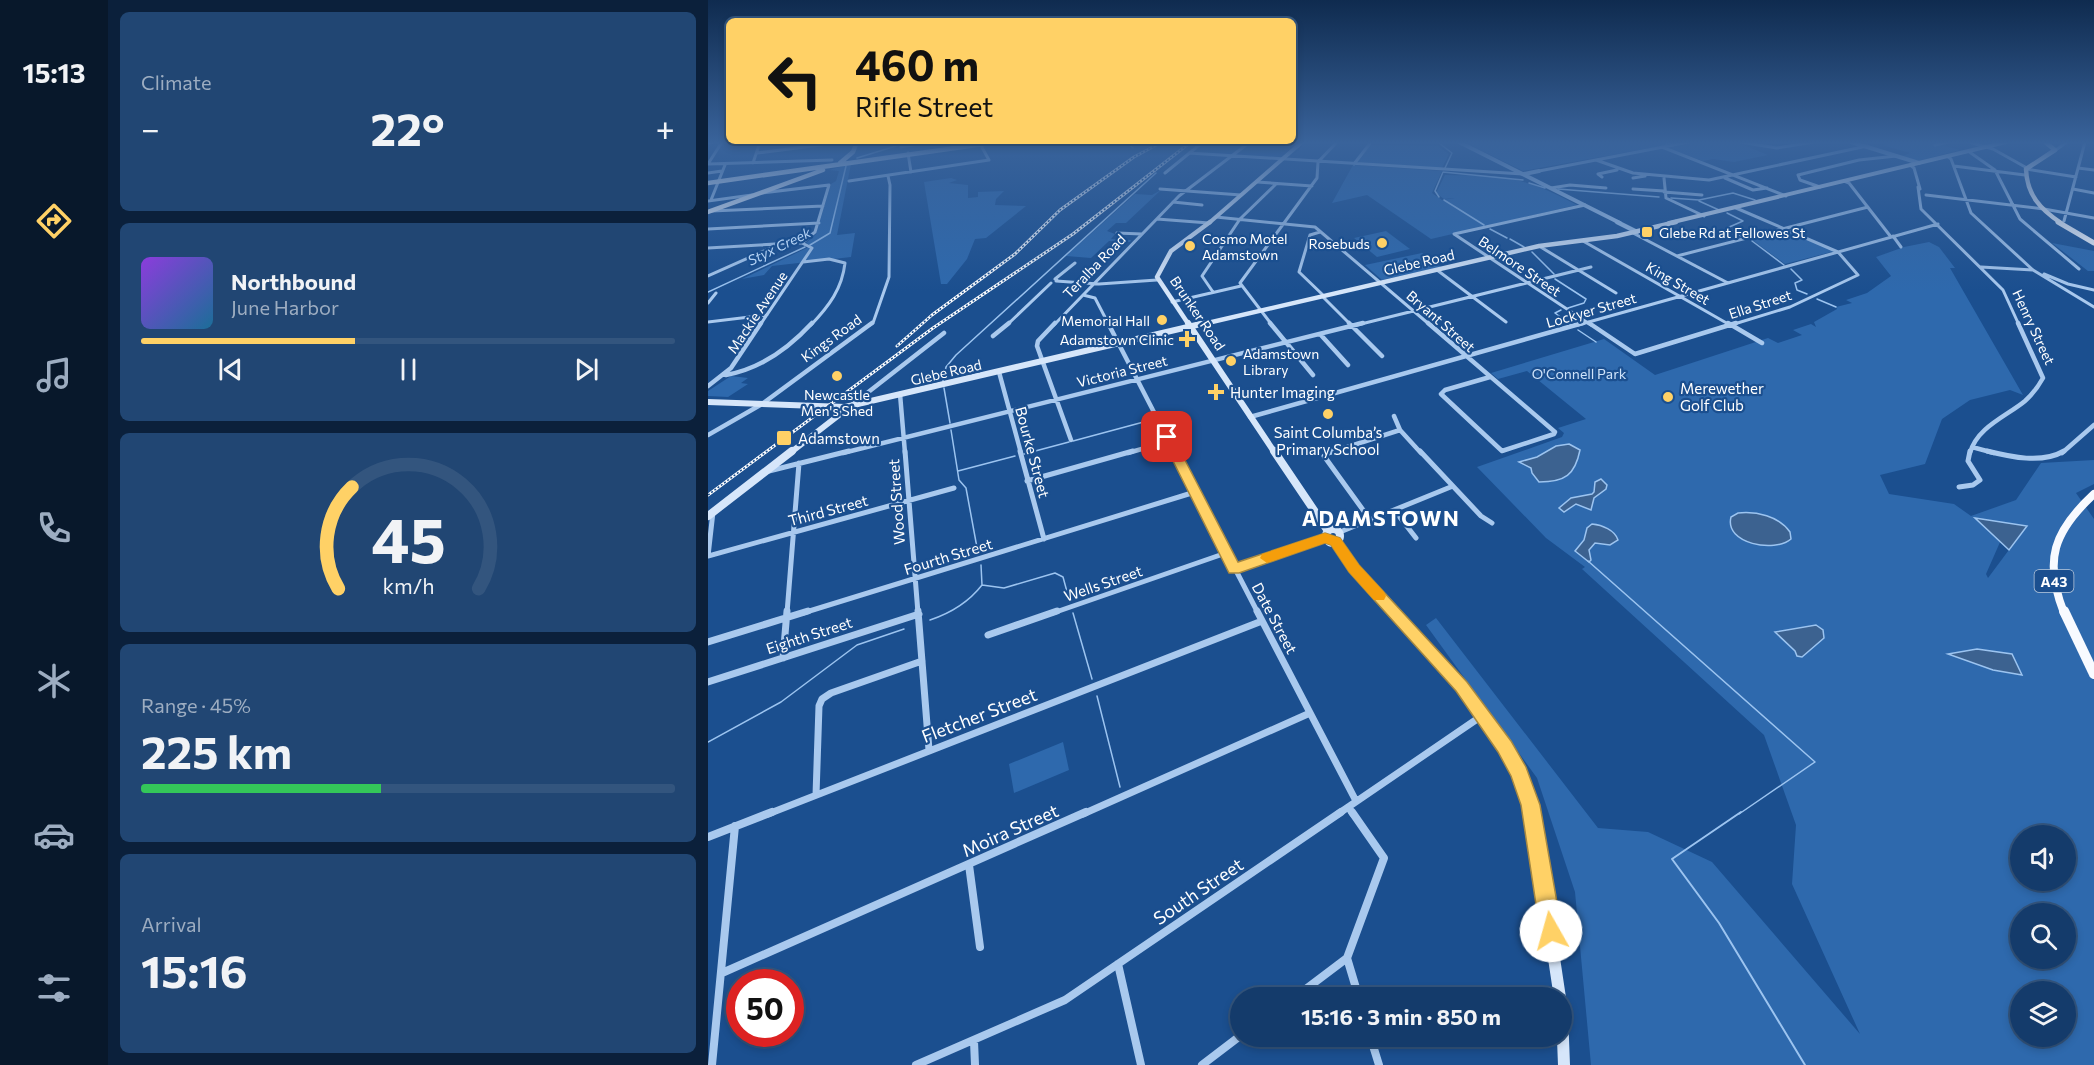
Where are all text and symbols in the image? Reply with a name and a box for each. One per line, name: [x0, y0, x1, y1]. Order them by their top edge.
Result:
text: 460 m: [855, 38, 979, 90]
icon: left: [756, 42, 834, 120]
text: 15:13: [22, 56, 86, 89]
text: Climate: [141, 70, 211, 94]
text: Rifle Street: [855, 90, 993, 123]
text: 22°: [371, 100, 445, 155]
text: −: [141, 107, 160, 148]
text: +: [656, 107, 675, 148]
icon: directions: [33, 200, 75, 242]
water label: Styx Creek: [744, 223, 814, 269]
place label: Glebe Rd at Fellowes St: [1659, 224, 1806, 241]
marker: Glebe Rd at Fellowes St: [1640, 225, 1654, 239]
street label: Teralba Road: [1059, 230, 1129, 302]
place label: Cosmo Motel Adamstown: [1202, 230, 1288, 263]
street label: Belmore Street: [1476, 232, 1565, 300]
place label: Rosebuds: [1309, 235, 1370, 252]
marker: Rosebuds: [1375, 236, 1389, 250]
marker: Cosmo Motel Adamstown: [1183, 239, 1197, 253]
street label: Glebe Road: [1382, 246, 1456, 278]
street label: King Street: [1643, 258, 1713, 308]
text: Northbound: [231, 268, 356, 295]
street label: Mackie Avenue: [723, 268, 791, 356]
street label: Brunker Road: [1167, 273, 1229, 353]
street label: Ella Street: [1726, 286, 1794, 322]
street label: Bryant Street: [1403, 287, 1479, 355]
street label: Henry Street: [2009, 287, 2059, 368]
street label: Lockyer Street: [1544, 289, 1638, 331]
text: June Harbor: [231, 295, 339, 319]
street label: Kings Road: [798, 310, 864, 366]
place label: Memorial Hall: [1061, 312, 1150, 329]
marker: Memorial Hall: [1155, 313, 1169, 327]
marker: Adamstown Clinic: [1178, 330, 1196, 348]
place label: Adamstown Clinic: [1060, 331, 1174, 348]
place label: Adamstown Library: [1243, 345, 1319, 378]
street label: Victoria Street: [1075, 351, 1169, 390]
icon: previous: [214, 353, 247, 386]
icon: pause: [392, 353, 425, 386]
icon: next: [570, 353, 603, 386]
icon: music: [33, 354, 75, 396]
marker: Adamstown Library: [1224, 354, 1238, 368]
street label: Glebe Road: [909, 356, 983, 388]
park label: O'Connell Park: [1532, 365, 1627, 382]
marker: Newcastle Men's Shed: [830, 369, 844, 383]
place label: Merewether Golf Club: [1680, 379, 1764, 414]
marker: Hunter Imaging: [1207, 383, 1225, 401]
place label: Hunter Imaging: [1230, 383, 1335, 401]
place label: Newcastle Men's Shed: [801, 386, 873, 419]
marker: Merewether Golf Club: [1661, 390, 1675, 404]
street label: Bourke Street: [1012, 404, 1054, 500]
marker: Saint Columba’s Primary School: [1321, 407, 1335, 421]
pin: [1141, 411, 1192, 462]
icon: arrive: [1150, 420, 1183, 453]
place label: Saint Columba’s Primary School: [1274, 423, 1383, 458]
marker: Adamstown: [775, 429, 793, 447]
place label: Adamstown: [798, 429, 880, 447]
street label: Wood Street: [884, 458, 908, 546]
street label: Third Street: [786, 491, 870, 529]
text: 45: [371, 501, 445, 577]
district label: ADAMSTOWN: [1302, 505, 1460, 530]
icon: phone: [33, 507, 75, 549]
street label: Fourth Street: [902, 534, 994, 578]
street label: Wells Street: [1061, 561, 1145, 605]
road number: A43: [2034, 570, 2074, 592]
text: km/h: [382, 573, 434, 599]
street label: Date Street: [1249, 579, 1301, 657]
street label: Eighth Street: [764, 613, 854, 657]
icon: climate: [33, 660, 75, 702]
street label: Fletcher Street: [918, 683, 1040, 747]
text: Range · 45%: [141, 693, 251, 717]
text: 225 km: [141, 723, 292, 778]
street label: Moira Street: [958, 799, 1062, 861]
icon: car: [33, 814, 75, 856]
map controls: [2010, 825, 2076, 1047]
button: sound: [2010, 825, 2076, 891]
street label: South Street: [1149, 853, 1247, 929]
position arrow: [1519, 899, 1583, 963]
button: search: [2010, 903, 2076, 969]
text: Arrival: [141, 912, 202, 936]
text: 15:16: [141, 942, 248, 997]
icon: filters: [33, 967, 75, 1009]
speed limit sign: 50: [726, 969, 804, 1047]
button: layers: [2010, 981, 2076, 1047]
text: 15:16 · 3 min · 850 m: [1301, 1003, 1501, 1030]

